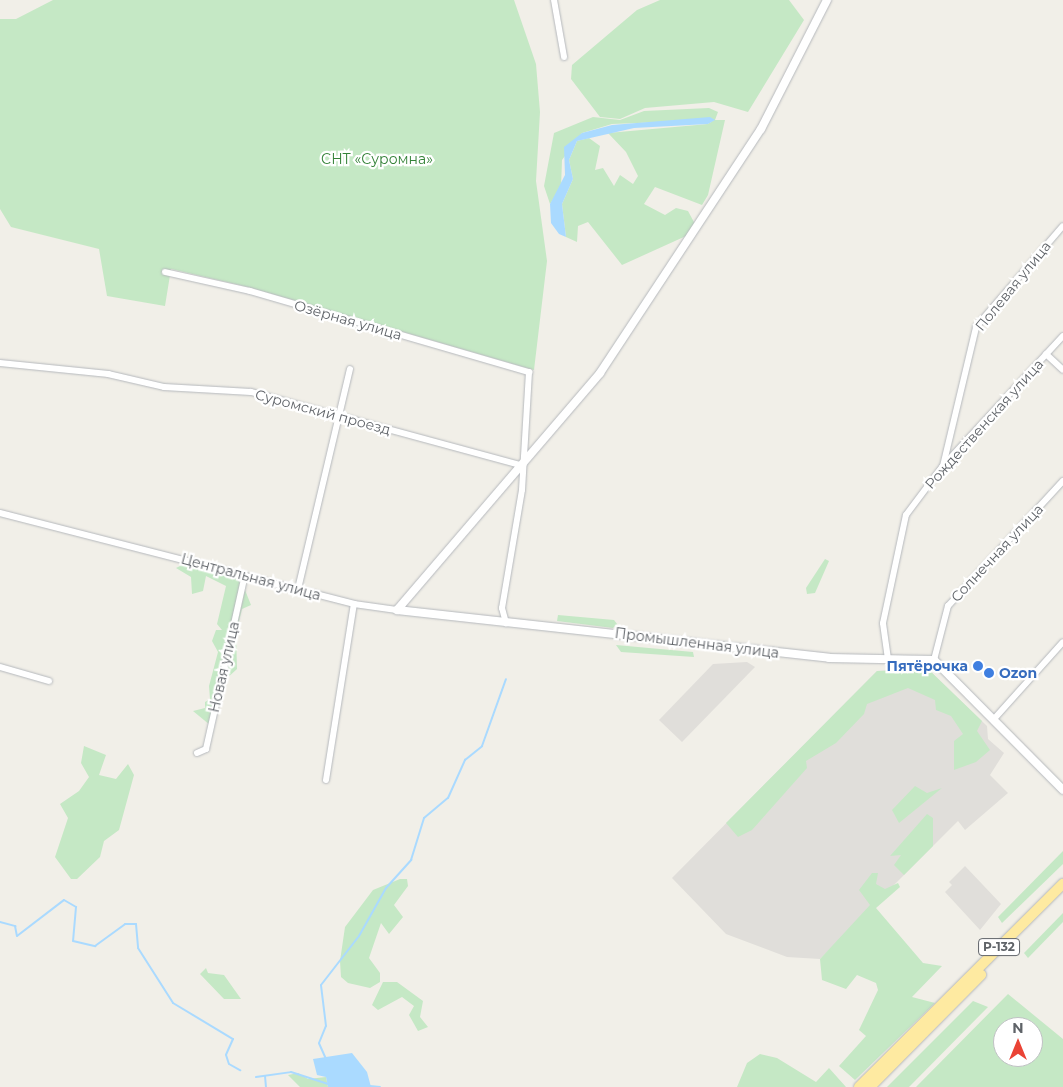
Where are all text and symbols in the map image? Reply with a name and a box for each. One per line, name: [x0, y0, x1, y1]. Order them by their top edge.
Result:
park label: СНТ «Суромна»: [321, 151, 433, 167]
street label: Полевая улица: [972, 238, 1054, 334]
street label: Озёрная улица: [292, 297, 404, 343]
street label: Рождественская улица: [921, 356, 1047, 492]
street label: Суромский проезд: [253, 386, 393, 438]
street label: Солнечная улица: [947, 501, 1047, 605]
street label: Центральная улица: [179, 550, 323, 604]
street label: Новая улица: [205, 620, 243, 714]
street label: Промышленная улица: [614, 625, 780, 661]
place label: Пятёрочка: [887, 658, 968, 674]
marker: Пятёрочка: [972, 660, 984, 672]
place label: Ozon: [999, 665, 1037, 681]
marker: Ozon: [983, 667, 995, 679]
road number: Р-132: [978, 938, 1020, 956]
north arrow: [993, 1017, 1043, 1067]
text: N: [1012, 1019, 1024, 1037]

